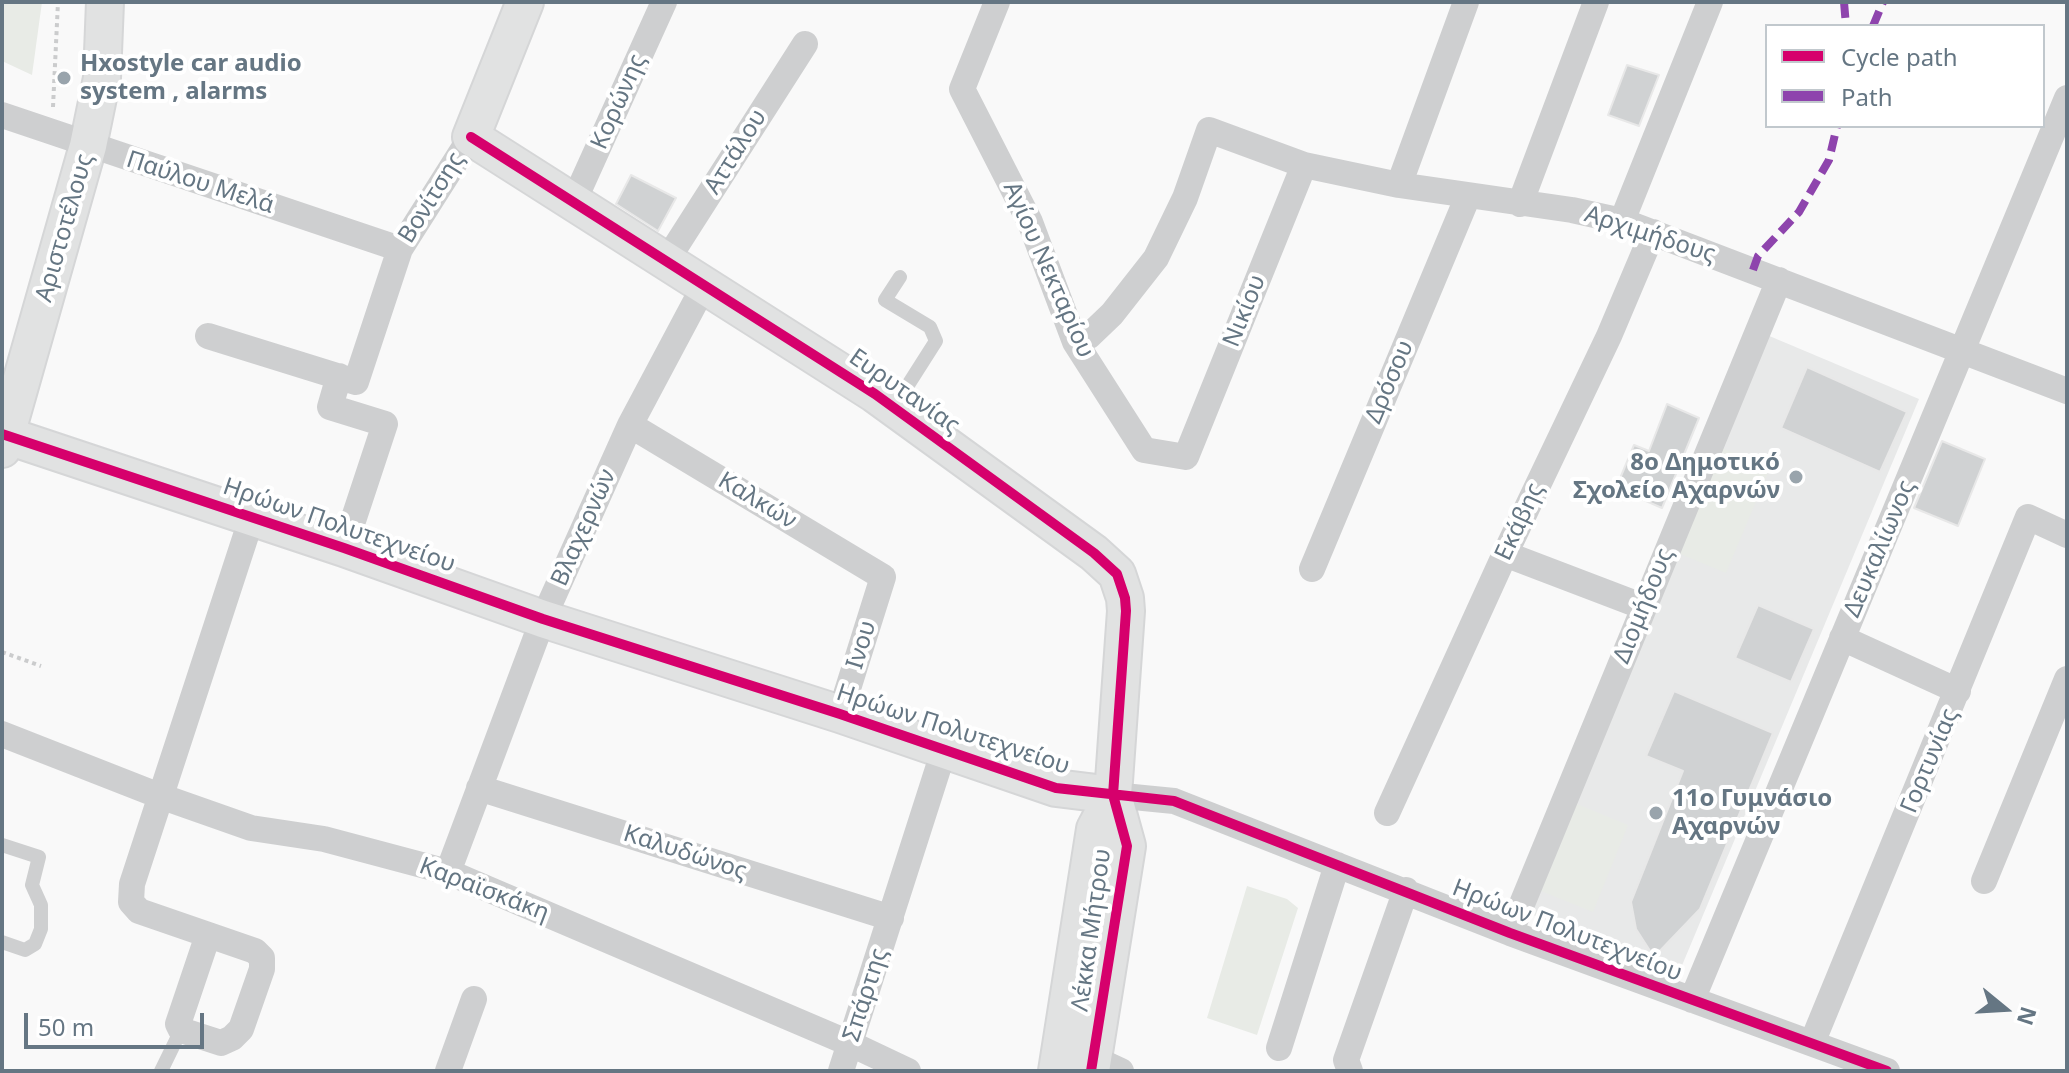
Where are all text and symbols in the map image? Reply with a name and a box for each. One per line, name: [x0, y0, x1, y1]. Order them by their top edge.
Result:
legend: [1765, 24, 2045, 128]
text: Cycle path: [1841, 40, 1958, 73]
place label: Hxostyle car audio system , alarms: [80, 50, 302, 106]
street label: Κορώνης: [585, 50, 653, 154]
marker: Hxostyle car audio system , alarms: [55, 69, 73, 87]
text: Path: [1841, 80, 1892, 113]
street label: Αττάλου: [699, 104, 773, 200]
street label: Παύλου Μελά: [123, 146, 277, 220]
street label: Βονίτσης: [393, 147, 471, 249]
street label: Αριστοτέλους: [30, 151, 100, 305]
street label: Αγίου Νεκταρίου: [996, 178, 1100, 362]
street label: Αρχιμήδους: [1581, 200, 1719, 270]
street label: Νικίου: [1218, 271, 1272, 351]
street label: Δρόσου: [1360, 336, 1420, 428]
street label: Ευρυτανίας: [843, 343, 965, 441]
place label: 8ο Δημοτικό Σχολείο Αχαρνών: [1573, 449, 1780, 505]
street label: Βλαχερνών: [545, 465, 623, 591]
street label: Καλκών: [713, 466, 801, 536]
marker: 8ο Δημοτικό Σχολείο Αχαρνών: [1787, 468, 1805, 486]
street label: Ηρώων Πολυτεχνείου: [219, 473, 459, 579]
street label: Δευκαλίωνος: [1838, 476, 1922, 622]
street label: Εκάβης: [1490, 479, 1550, 565]
street label: Διομήδους: [1608, 544, 1680, 668]
street label: Ινου: [841, 617, 883, 673]
street label: Ηρώων Πολυτεχνείου: [833, 679, 1073, 781]
street label: Γορτυνίας: [1895, 704, 1965, 818]
place label: 11ο Γυμνάσιο Αχαρνών: [1672, 785, 1832, 841]
marker: 11ο Γυμνάσιο Αχαρνών: [1647, 804, 1665, 822]
street label: Καλυδώνος: [620, 820, 750, 886]
street label: Λέκκα Μήτρου: [1066, 847, 1118, 1013]
street label: Καραϊσκάκη: [415, 852, 553, 928]
street label: Ηρώων Πολυτεχνείου: [1448, 874, 1686, 988]
street label: Σπάρτης: [837, 945, 895, 1045]
north arrow: [1965, 969, 2045, 1049]
scale bar: [28, 997, 208, 1047]
text: N: [2011, 1003, 2045, 1030]
text: 50 m: [38, 1010, 94, 1043]

